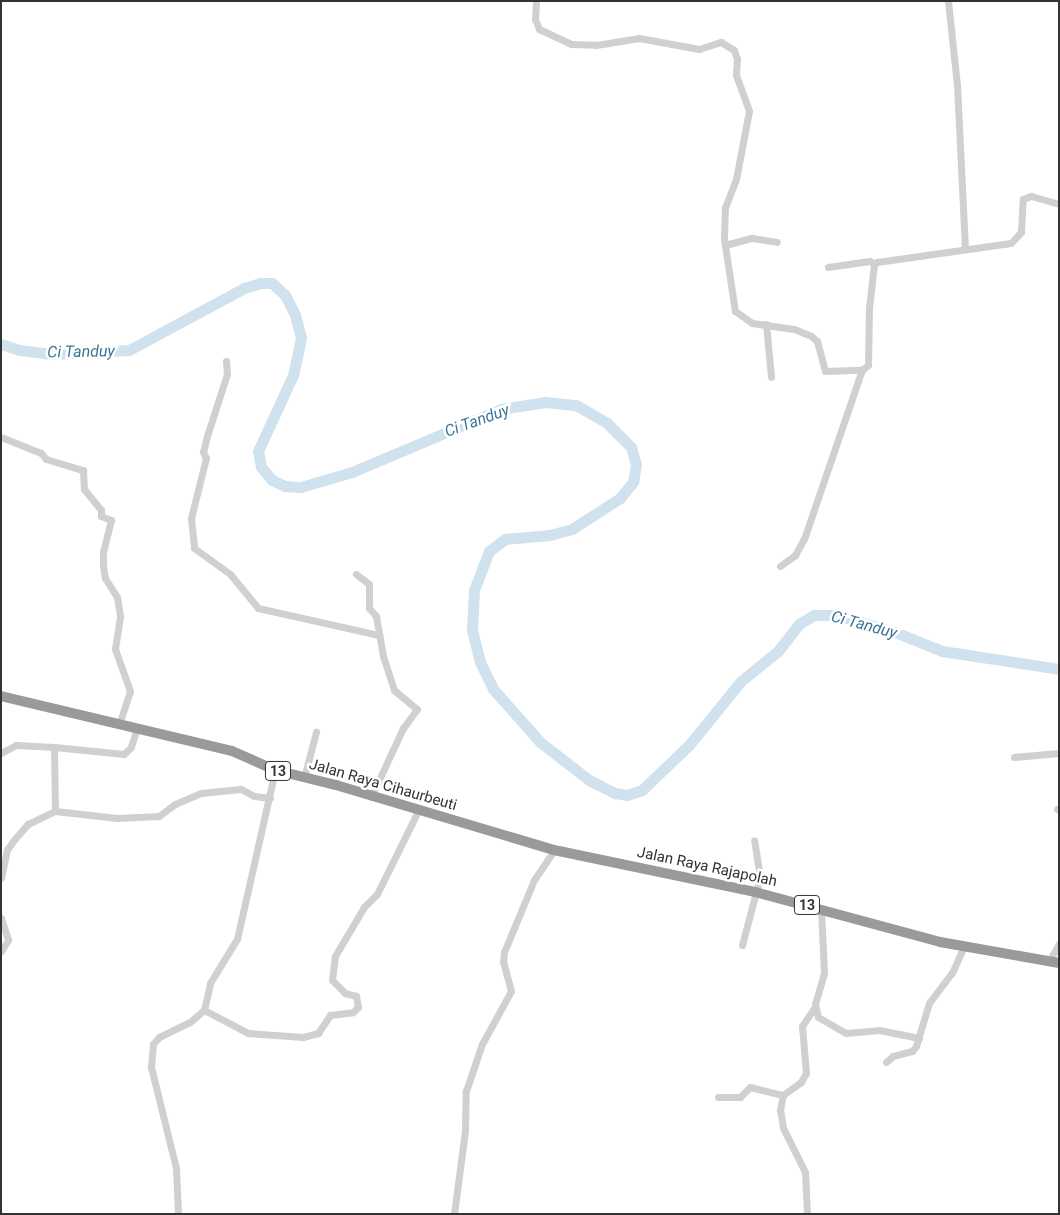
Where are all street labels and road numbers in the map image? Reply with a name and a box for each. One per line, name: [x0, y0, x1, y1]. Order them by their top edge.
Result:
street label: Jalan Raya Cihaurbeuti: [307, 755, 459, 815]
road number: 13: [264, 759, 292, 782]
street label: Jalan Raya Rajapolah: [635, 843, 779, 891]
road number: 13: [793, 894, 821, 916]

